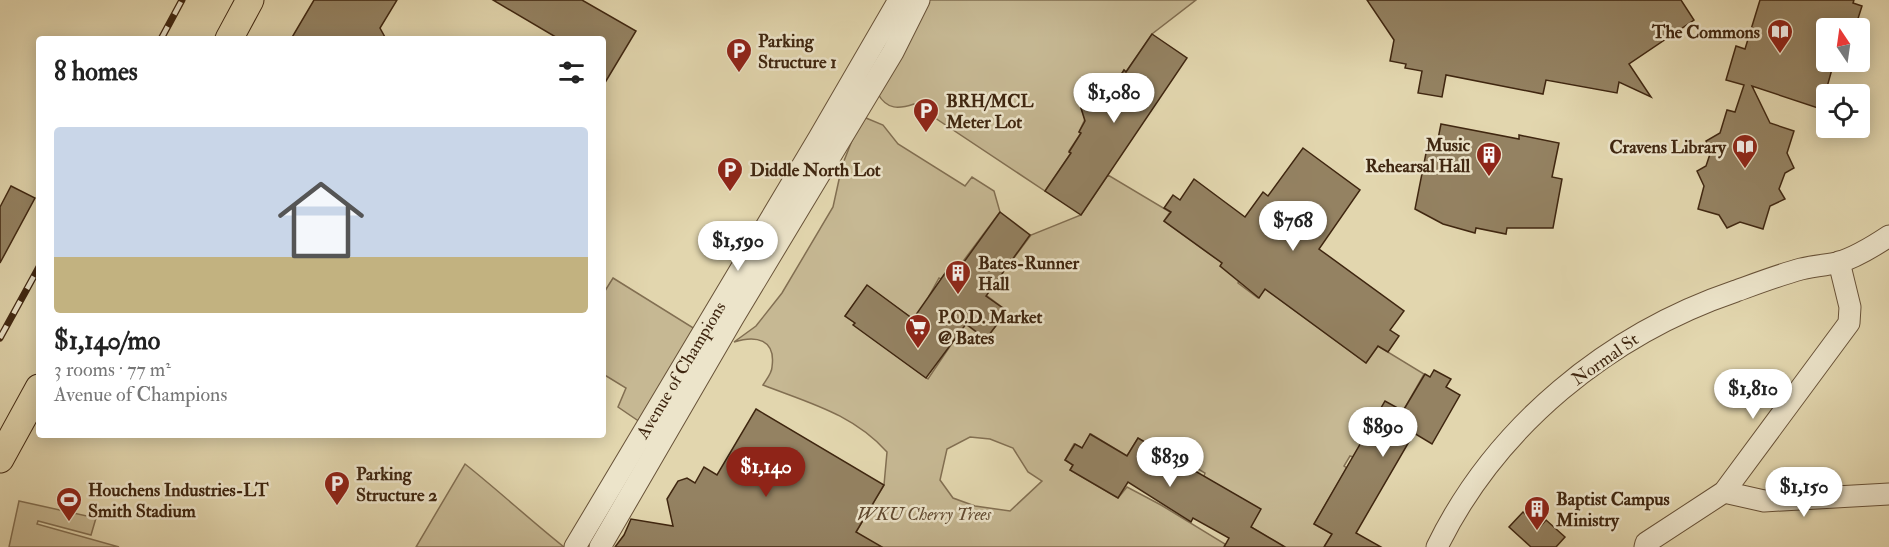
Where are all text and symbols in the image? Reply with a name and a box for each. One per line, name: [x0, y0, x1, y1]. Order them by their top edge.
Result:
library icon: The Commons: [1765, 17, 1795, 55]
north arrow: [1816, 18, 1870, 72]
map controls: [1816, 18, 1870, 138]
place label: The Commons: [1651, 21, 1760, 44]
place label: Parking Structure 1: [758, 30, 837, 74]
parking icon: Parking Structure 1: [724, 36, 754, 74]
text: 8 homes: [54, 56, 138, 88]
icon: filters: [555, 56, 588, 89]
pin: $1,080: [1065, 73, 1163, 124]
text: $1,080: [1087, 80, 1141, 105]
button: locate: [1816, 84, 1870, 138]
place label: BRH/MCL Meter Lot: [945, 90, 1034, 134]
parking icon: BRH/MCL Meter Lot: [911, 96, 941, 134]
library icon: Cravens Library: [1730, 132, 1760, 170]
place label: Music Rehearsal Hall: [1365, 134, 1471, 178]
place label: Cravens Library: [1610, 136, 1727, 159]
building icon: Music Rehearsal Hall: [1474, 140, 1504, 178]
parking icon: Diddle North Lot: [715, 155, 745, 193]
place label: Diddle North Lot: [750, 159, 881, 182]
icon: home: [267, 166, 375, 274]
pin: $768: [1257, 201, 1329, 252]
text: $768: [1273, 208, 1313, 233]
pin: $1,590: [689, 221, 787, 272]
text: $1,590: [712, 228, 764, 253]
place label: Bates-Runner Hall: [978, 252, 1079, 296]
building icon: Bates-Runner Hall: [943, 258, 973, 296]
street label: Avenue of Champions: [631, 297, 731, 444]
place label: P.O.D. Market @ Bates: [938, 306, 1043, 350]
supermarket icon: P.O.D. Market @ Bates: [903, 312, 933, 350]
text: $1,140/mo: [54, 325, 160, 357]
street label: Normal St: [1567, 328, 1643, 391]
text: 3 rooms · 77 m²: [54, 357, 171, 382]
pin: $1,810: [1704, 369, 1802, 420]
text: $1,810: [1728, 376, 1778, 401]
text: Avenue of Champions: [54, 382, 227, 407]
pin: $890: [1347, 407, 1419, 458]
text: $890: [1362, 414, 1404, 439]
pin: $839: [1134, 437, 1206, 488]
text: $839: [1151, 444, 1189, 469]
pin: $1,140: [717, 447, 815, 498]
text: $1,140: [740, 454, 792, 479]
place label: Parking Structure 2: [356, 463, 437, 507]
pin: $1,150: [1755, 467, 1853, 518]
parking icon: Parking Structure 2: [322, 469, 352, 507]
text: $1,150: [1779, 474, 1829, 499]
place label: Houchens Industries-LT Smith Stadium: [88, 479, 269, 523]
sports icon: Houchens Industries-LT Smith Stadium: [54, 485, 84, 523]
place label: Baptist Campus Ministry: [1555, 488, 1670, 532]
building icon: Baptist Campus Ministry: [1522, 494, 1552, 532]
park label: WKU Cherry Trees: [857, 503, 992, 526]

